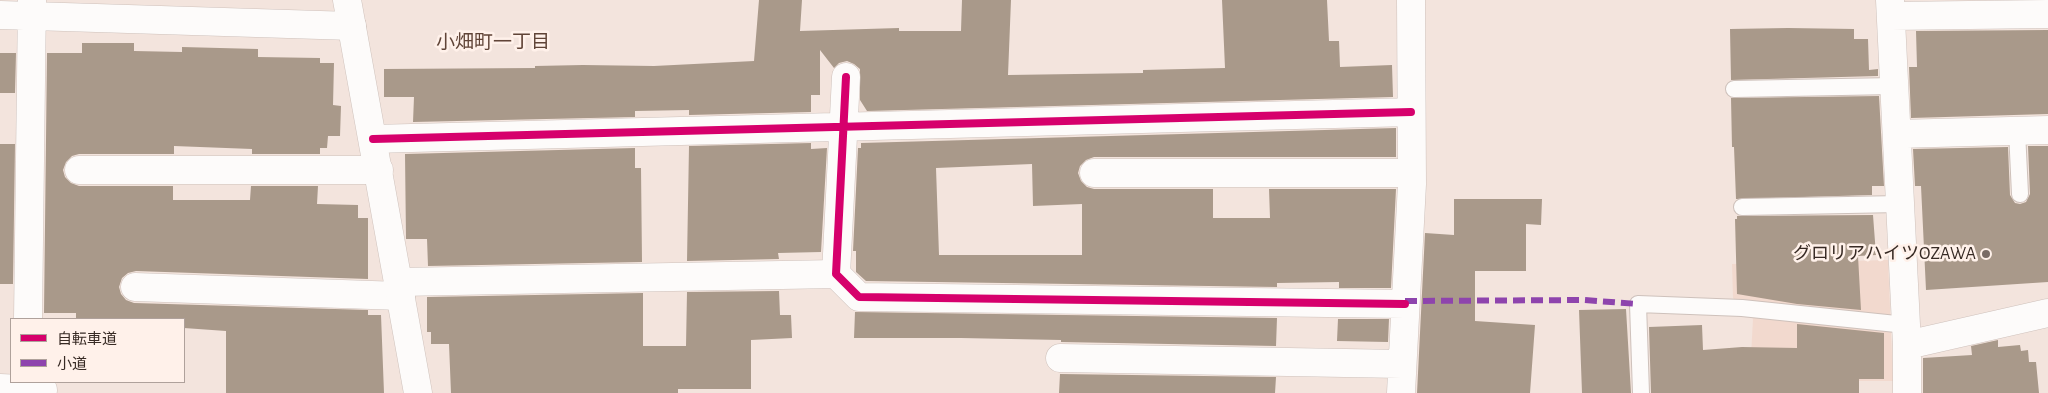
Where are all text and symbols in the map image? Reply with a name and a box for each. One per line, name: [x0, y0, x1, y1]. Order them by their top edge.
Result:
district label: 小畑町一丁目: [436, 31, 550, 53]
place label: グロリアハイツOZAWA: [1793, 243, 1976, 265]
marker: グロリアハイツOZAWA: [1980, 248, 1992, 260]
legend: [10, 318, 185, 383]
text: 自転車道: [57, 332, 117, 347]
text: 小道: [57, 357, 87, 372]

